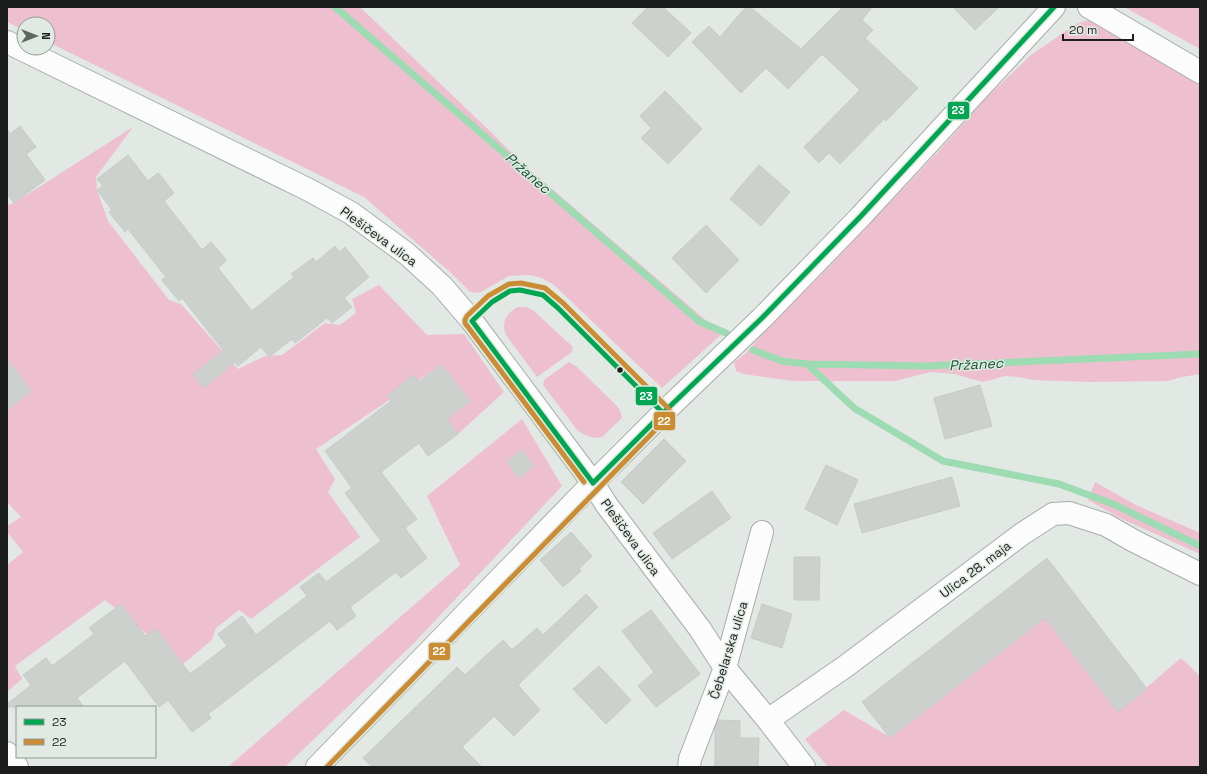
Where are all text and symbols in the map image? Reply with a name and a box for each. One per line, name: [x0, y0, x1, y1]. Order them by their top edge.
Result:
north arrow: [16, 16, 56, 56]
scale bar: [1063, 16, 1133, 42]
text: 20 m: [1069, 22, 1097, 38]
text: N: [39, 32, 53, 40]
line badge: 23: [947, 101, 970, 120]
text: 23: [951, 103, 965, 117]
water label: Pržanec: [502, 148, 555, 198]
street label: Plešičeva ulica: [337, 203, 421, 270]
water label: Pržanec: [948, 354, 1004, 374]
unlabelled marker: [615, 365, 625, 375]
line badge: 23: [635, 386, 658, 406]
text: 23: [639, 389, 653, 403]
line badge: 22: [653, 411, 676, 431]
text: 22: [657, 414, 671, 428]
street label: Plešičeva ulica: [597, 495, 665, 580]
street label: Ulica 28. maja: [936, 537, 1015, 602]
street label: Čebelarska ulica: [705, 599, 752, 701]
line badge: 22: [428, 642, 451, 661]
text: 22: [432, 644, 446, 658]
legend: [16, 706, 156, 758]
text: 23: [52, 714, 66, 730]
text: 22: [52, 734, 66, 750]

